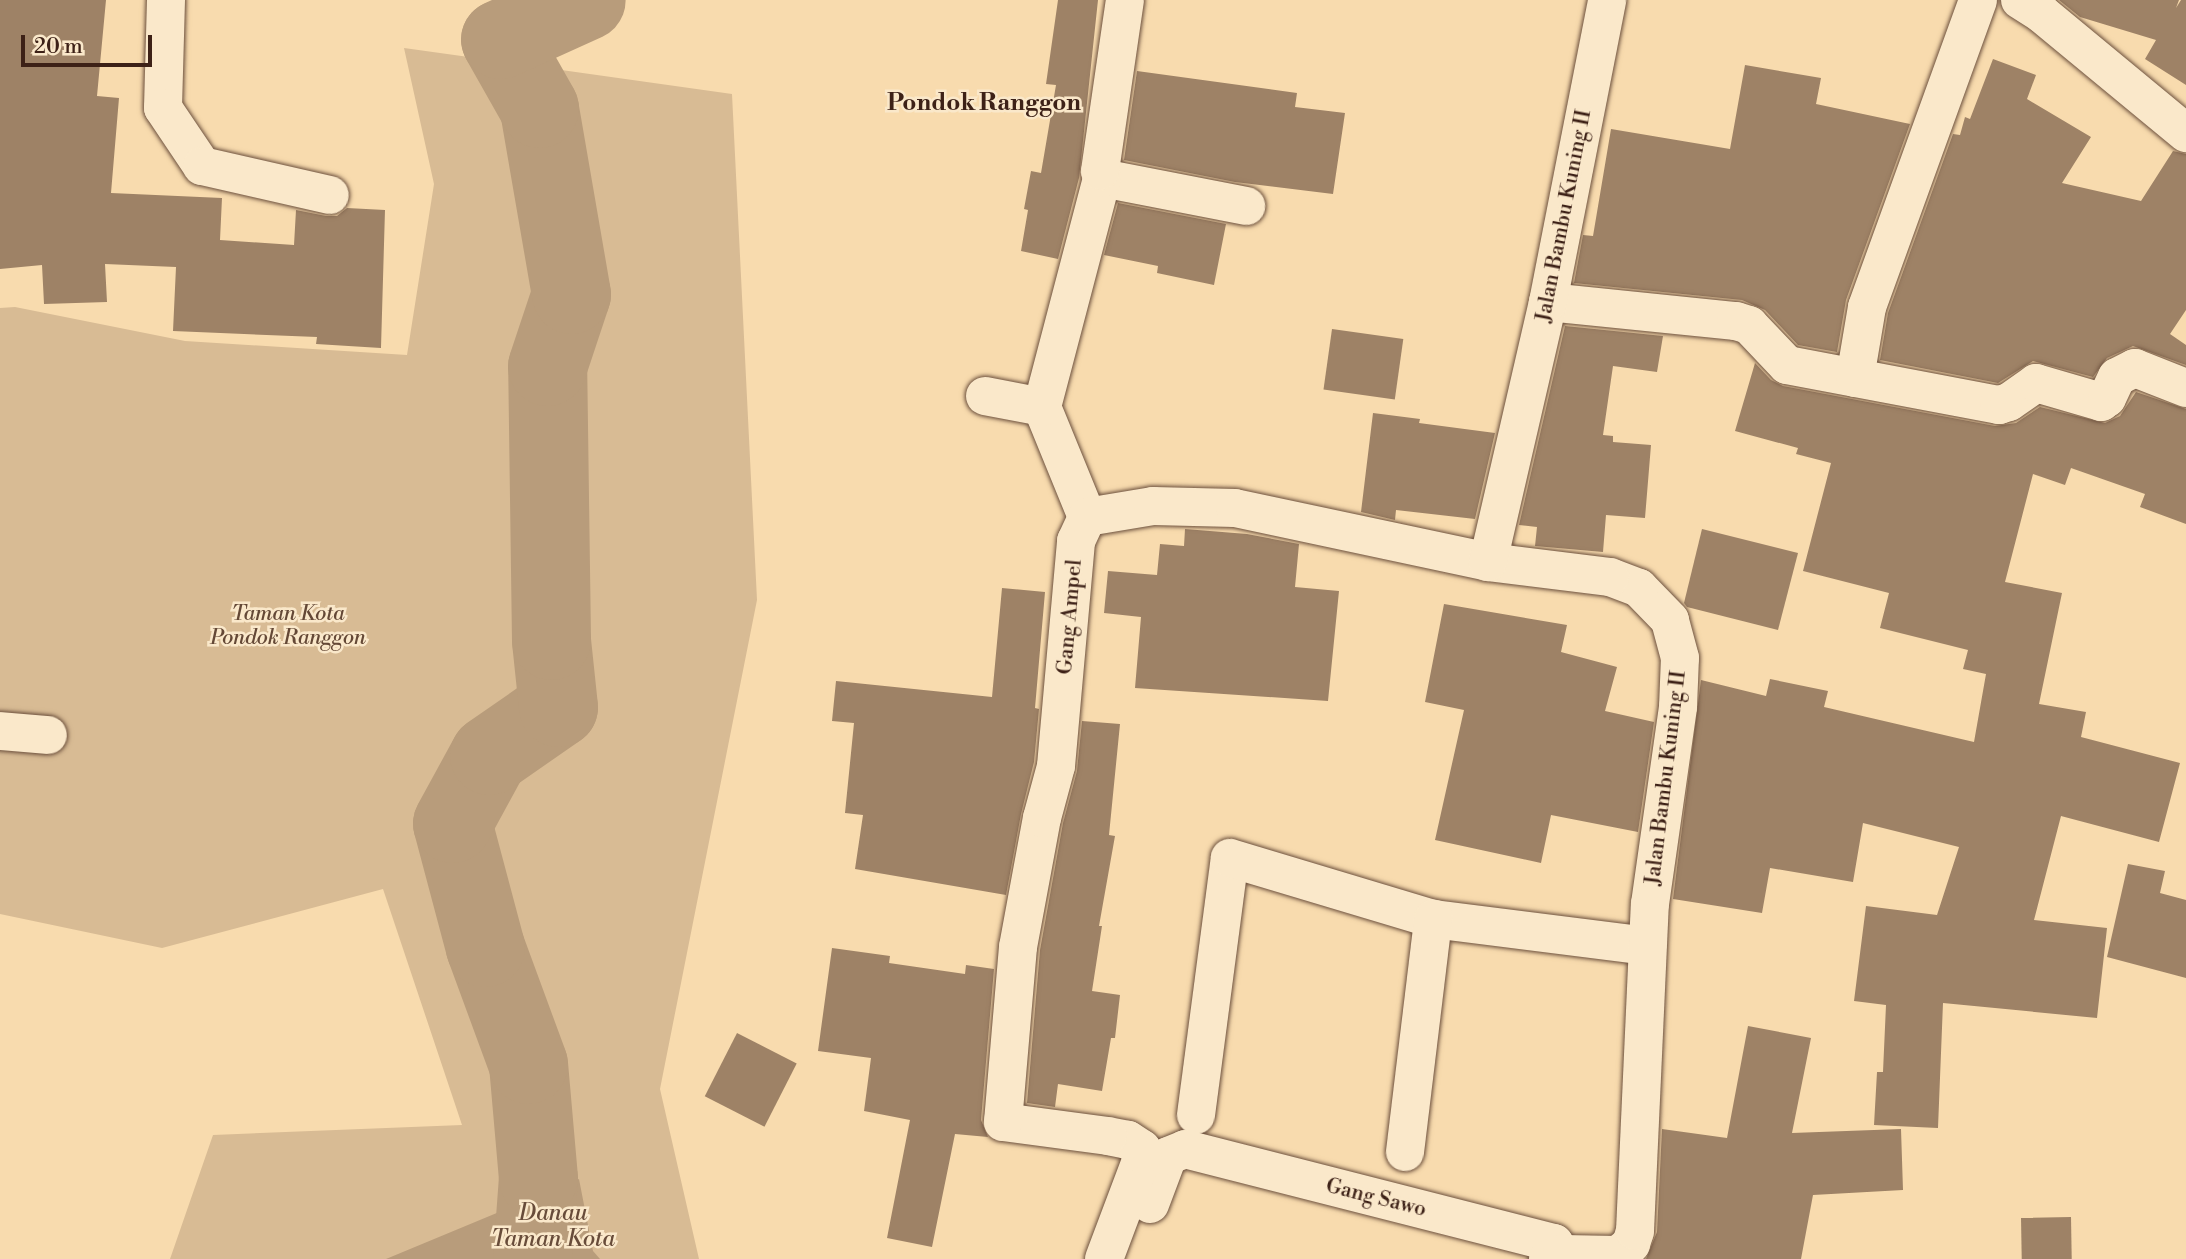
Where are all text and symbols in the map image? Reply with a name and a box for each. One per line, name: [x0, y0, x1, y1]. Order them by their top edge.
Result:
scale bar: [24, 21, 156, 65]
text: 20 m: [34, 34, 83, 60]
district label: Pondok Ranggon: [887, 90, 1081, 118]
street label: Jalan Bambu Kuning II: [1531, 108, 1597, 324]
street label: Gang Ampel: [1052, 558, 1088, 676]
park label: Taman Kota Pondok Ranggon: [210, 601, 366, 651]
street label: Jalan Bambu Kuning II: [1640, 669, 1692, 887]
street label: Gang Sawo: [1323, 1173, 1429, 1223]
water label: Danau Taman Kota: [491, 1199, 615, 1253]

